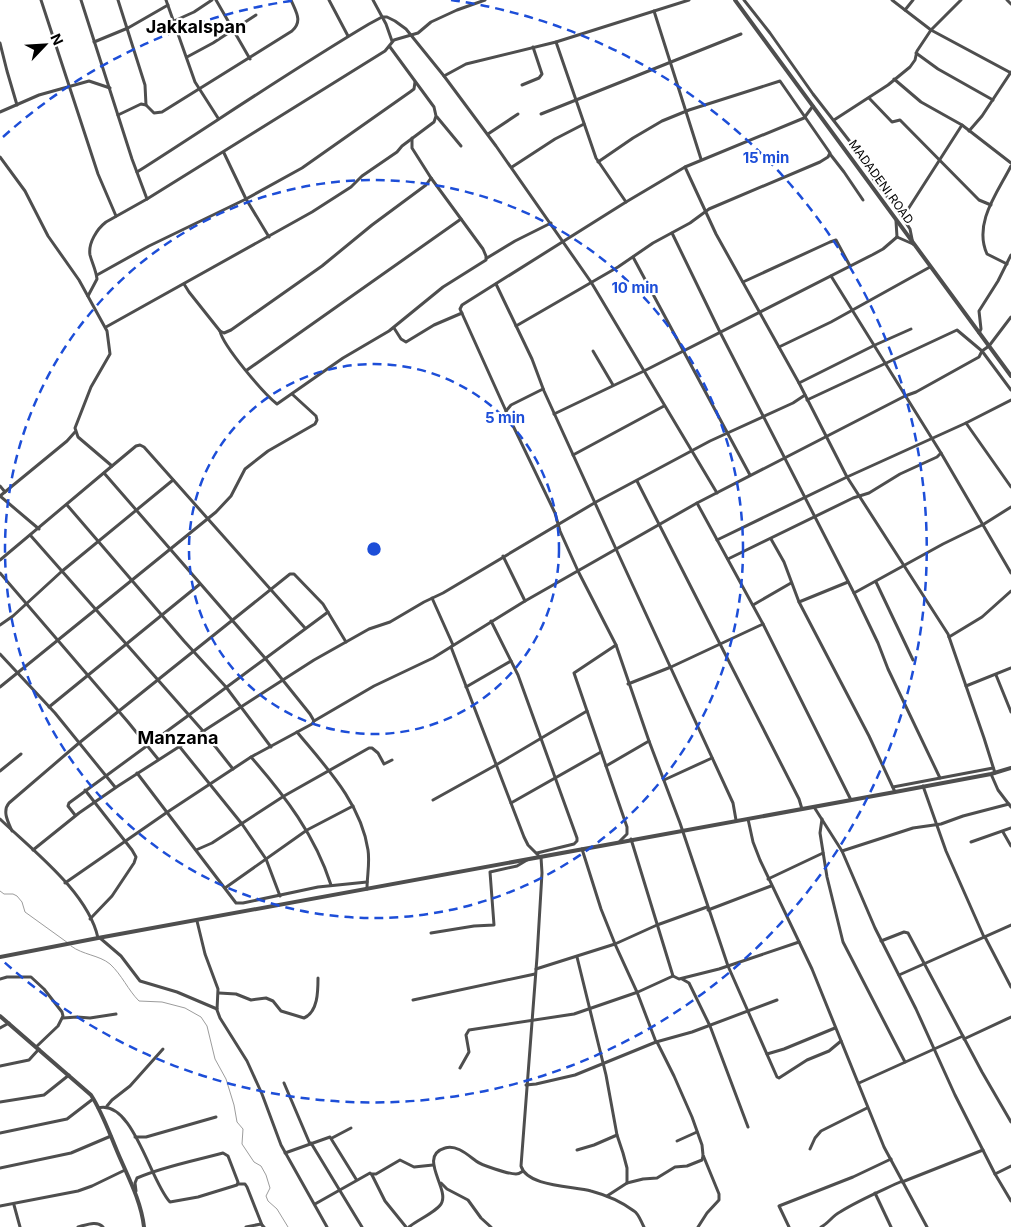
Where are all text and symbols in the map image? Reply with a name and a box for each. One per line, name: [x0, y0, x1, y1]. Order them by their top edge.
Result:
district label: Jakkalspan: [146, 16, 246, 37]
north arrow: [20, 20, 70, 70]
text: N: [47, 31, 67, 48]
street label: MADADENI ROAD: [846, 137, 917, 227]
text: 15 min: [743, 148, 789, 167]
text: 10 min: [611, 278, 659, 297]
text: 5 min: [485, 408, 525, 427]
centre of rings: [365, 540, 383, 558]
district label: Manzana: [138, 727, 218, 748]

